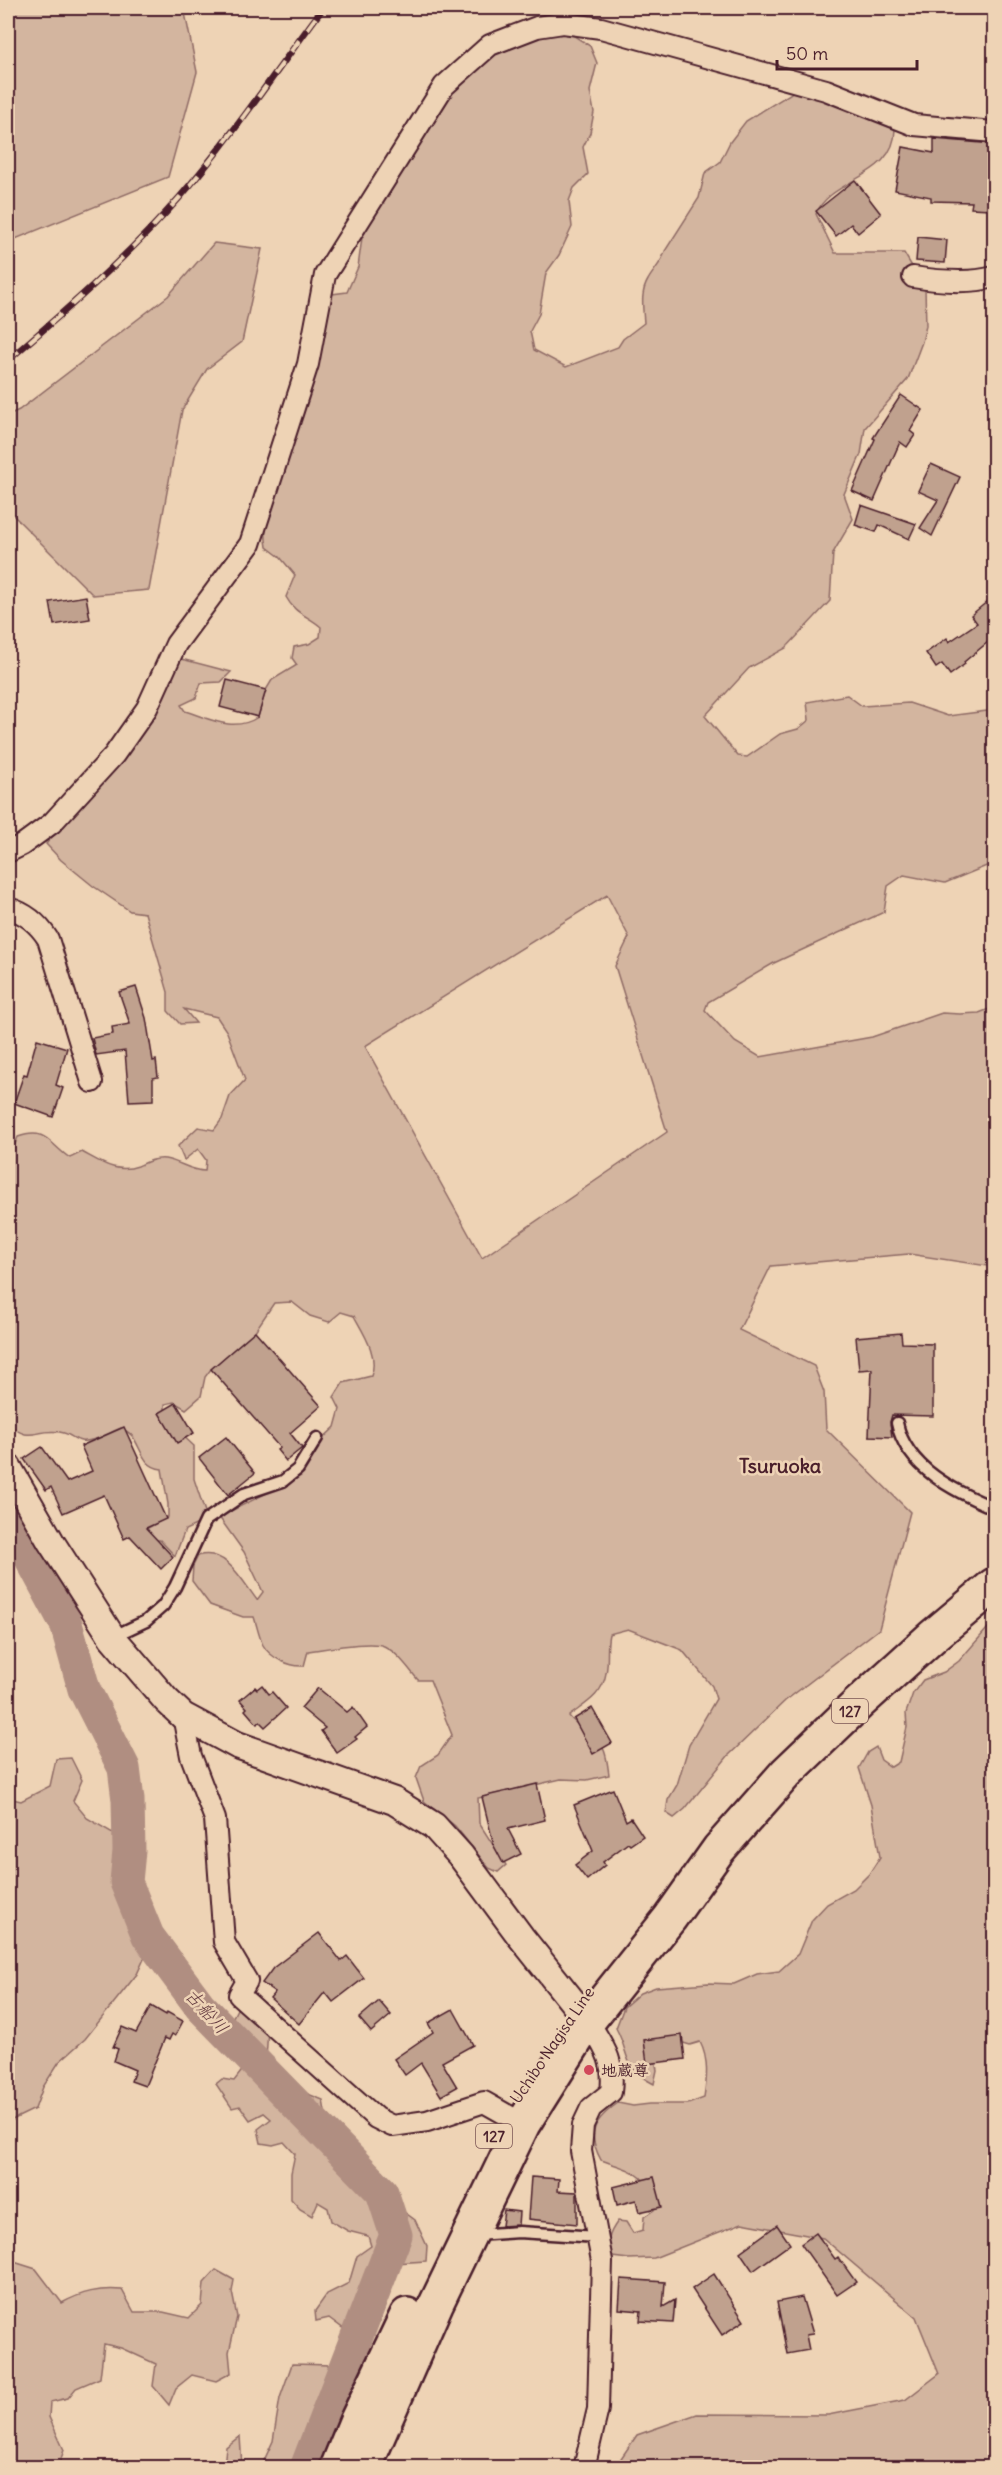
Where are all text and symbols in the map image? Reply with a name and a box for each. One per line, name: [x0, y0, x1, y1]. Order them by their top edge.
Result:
scale bar: [777, 33, 916, 71]
text: 50 m: [786, 42, 828, 65]
district label: Tsuruoka: [739, 1453, 822, 1478]
road number: 127: [832, 1699, 868, 1723]
water label: 古船川: [180, 1983, 234, 2039]
street label: Uchibo Nagisa Line: [506, 1983, 598, 2107]
place label: 地蔵尊: [601, 2060, 649, 2080]
marker: 地蔵尊: [582, 2063, 596, 2077]
road number: 127: [476, 2124, 512, 2148]

